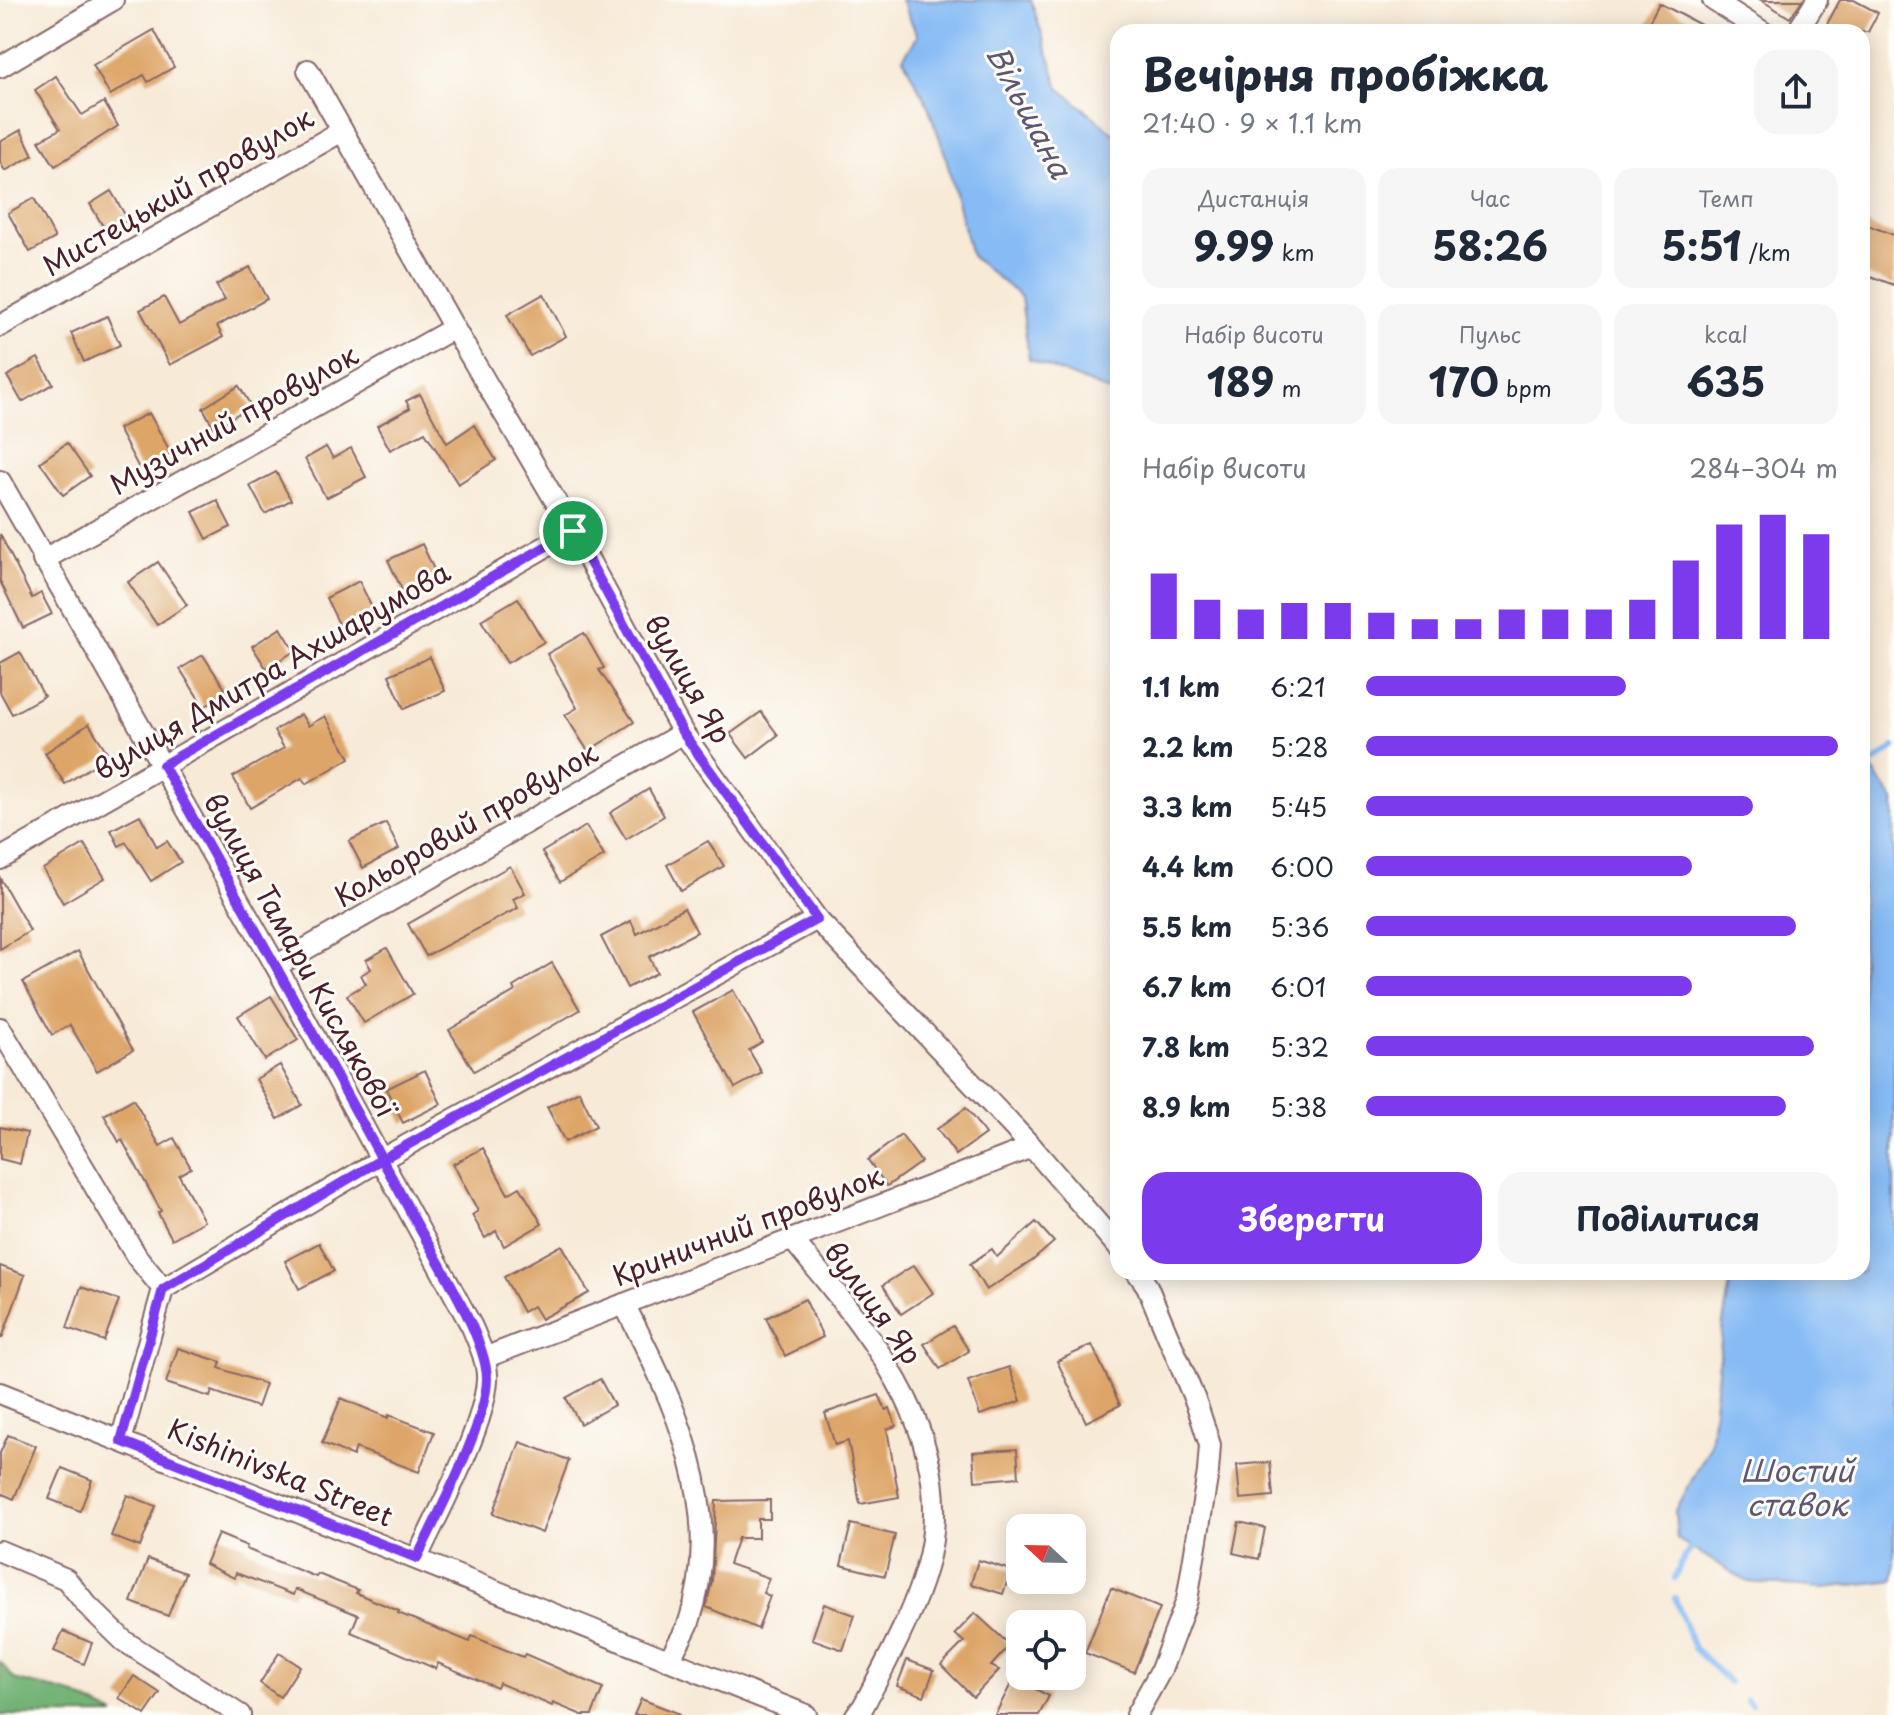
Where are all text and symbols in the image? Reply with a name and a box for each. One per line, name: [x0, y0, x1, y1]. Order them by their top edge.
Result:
water label: Вільшана: [976, 36, 1085, 187]
text: Вечірня пробіжка: [1142, 40, 1548, 106]
button: share: [1754, 50, 1838, 134]
street label: Мистецький провулок: [34, 95, 321, 286]
text: 21:40 · 9 × 1.1 km: [1142, 103, 1362, 142]
text: Дистанція: [1199, 181, 1309, 214]
text: Час: [1470, 181, 1510, 214]
text: Темп: [1698, 181, 1754, 214]
text: 9.99: [1193, 214, 1274, 275]
text: 58:26: [1432, 214, 1548, 275]
text: 5:51: [1661, 214, 1741, 275]
text: km: [1274, 235, 1315, 268]
text: /km: [1741, 235, 1791, 268]
text: Набір висоти: [1184, 317, 1324, 350]
text: Пульс: [1459, 317, 1521, 350]
text: kcal: [1704, 317, 1748, 350]
street label: Музичний провулок: [101, 332, 366, 505]
text: 189: [1207, 350, 1274, 411]
text: 170: [1428, 350, 1499, 411]
text: 635: [1686, 350, 1766, 411]
text: m: [1274, 371, 1301, 404]
text: bpm: [1499, 371, 1552, 404]
text: Набір висоти: [1142, 448, 1307, 487]
text: 284–304 m: [1689, 448, 1838, 487]
pin: [539, 497, 607, 565]
icon: arrive: [551, 509, 595, 553]
street label: вулиця Дмитра Ахшарумова: [85, 549, 458, 790]
street label: вулиця Яр: [635, 605, 744, 751]
text: 1.1 km: [1142, 667, 1220, 706]
text: 6:21: [1270, 667, 1326, 706]
text: 2.2 km: [1142, 727, 1233, 766]
text: 5:28: [1270, 727, 1329, 766]
street label: Кольоровий провулок: [325, 730, 605, 917]
street label: вулиця Тамари Кислякової: [194, 784, 409, 1125]
text: 3.3 km: [1142, 787, 1233, 826]
text: 5:45: [1270, 787, 1327, 826]
text: 4.4 km: [1142, 847, 1234, 886]
text: 6:00: [1270, 847, 1334, 886]
text: 5.5 km: [1142, 907, 1232, 946]
text: 5:36: [1270, 907, 1330, 946]
text: 6.7 km: [1142, 967, 1232, 1006]
text: 6:01: [1270, 967, 1326, 1006]
text: 7.8 km: [1142, 1027, 1230, 1066]
text: 5:32: [1270, 1027, 1329, 1066]
text: 8.9 km: [1142, 1087, 1230, 1126]
text: 5:38: [1270, 1087, 1328, 1126]
street label: Криничний провулок: [606, 1153, 889, 1296]
button: Зберегти: [1142, 1172, 1482, 1264]
button: Поділитися: [1498, 1172, 1838, 1264]
street label: вулиця Яр: [815, 1231, 934, 1373]
street label: Kishinivska Street: [161, 1407, 400, 1536]
water label: Шостий ставок: [1741, 1447, 1858, 1526]
north arrow: [1006, 1514, 1086, 1594]
map controls: [1006, 1514, 1086, 1690]
button: locate: [1006, 1610, 1086, 1690]

